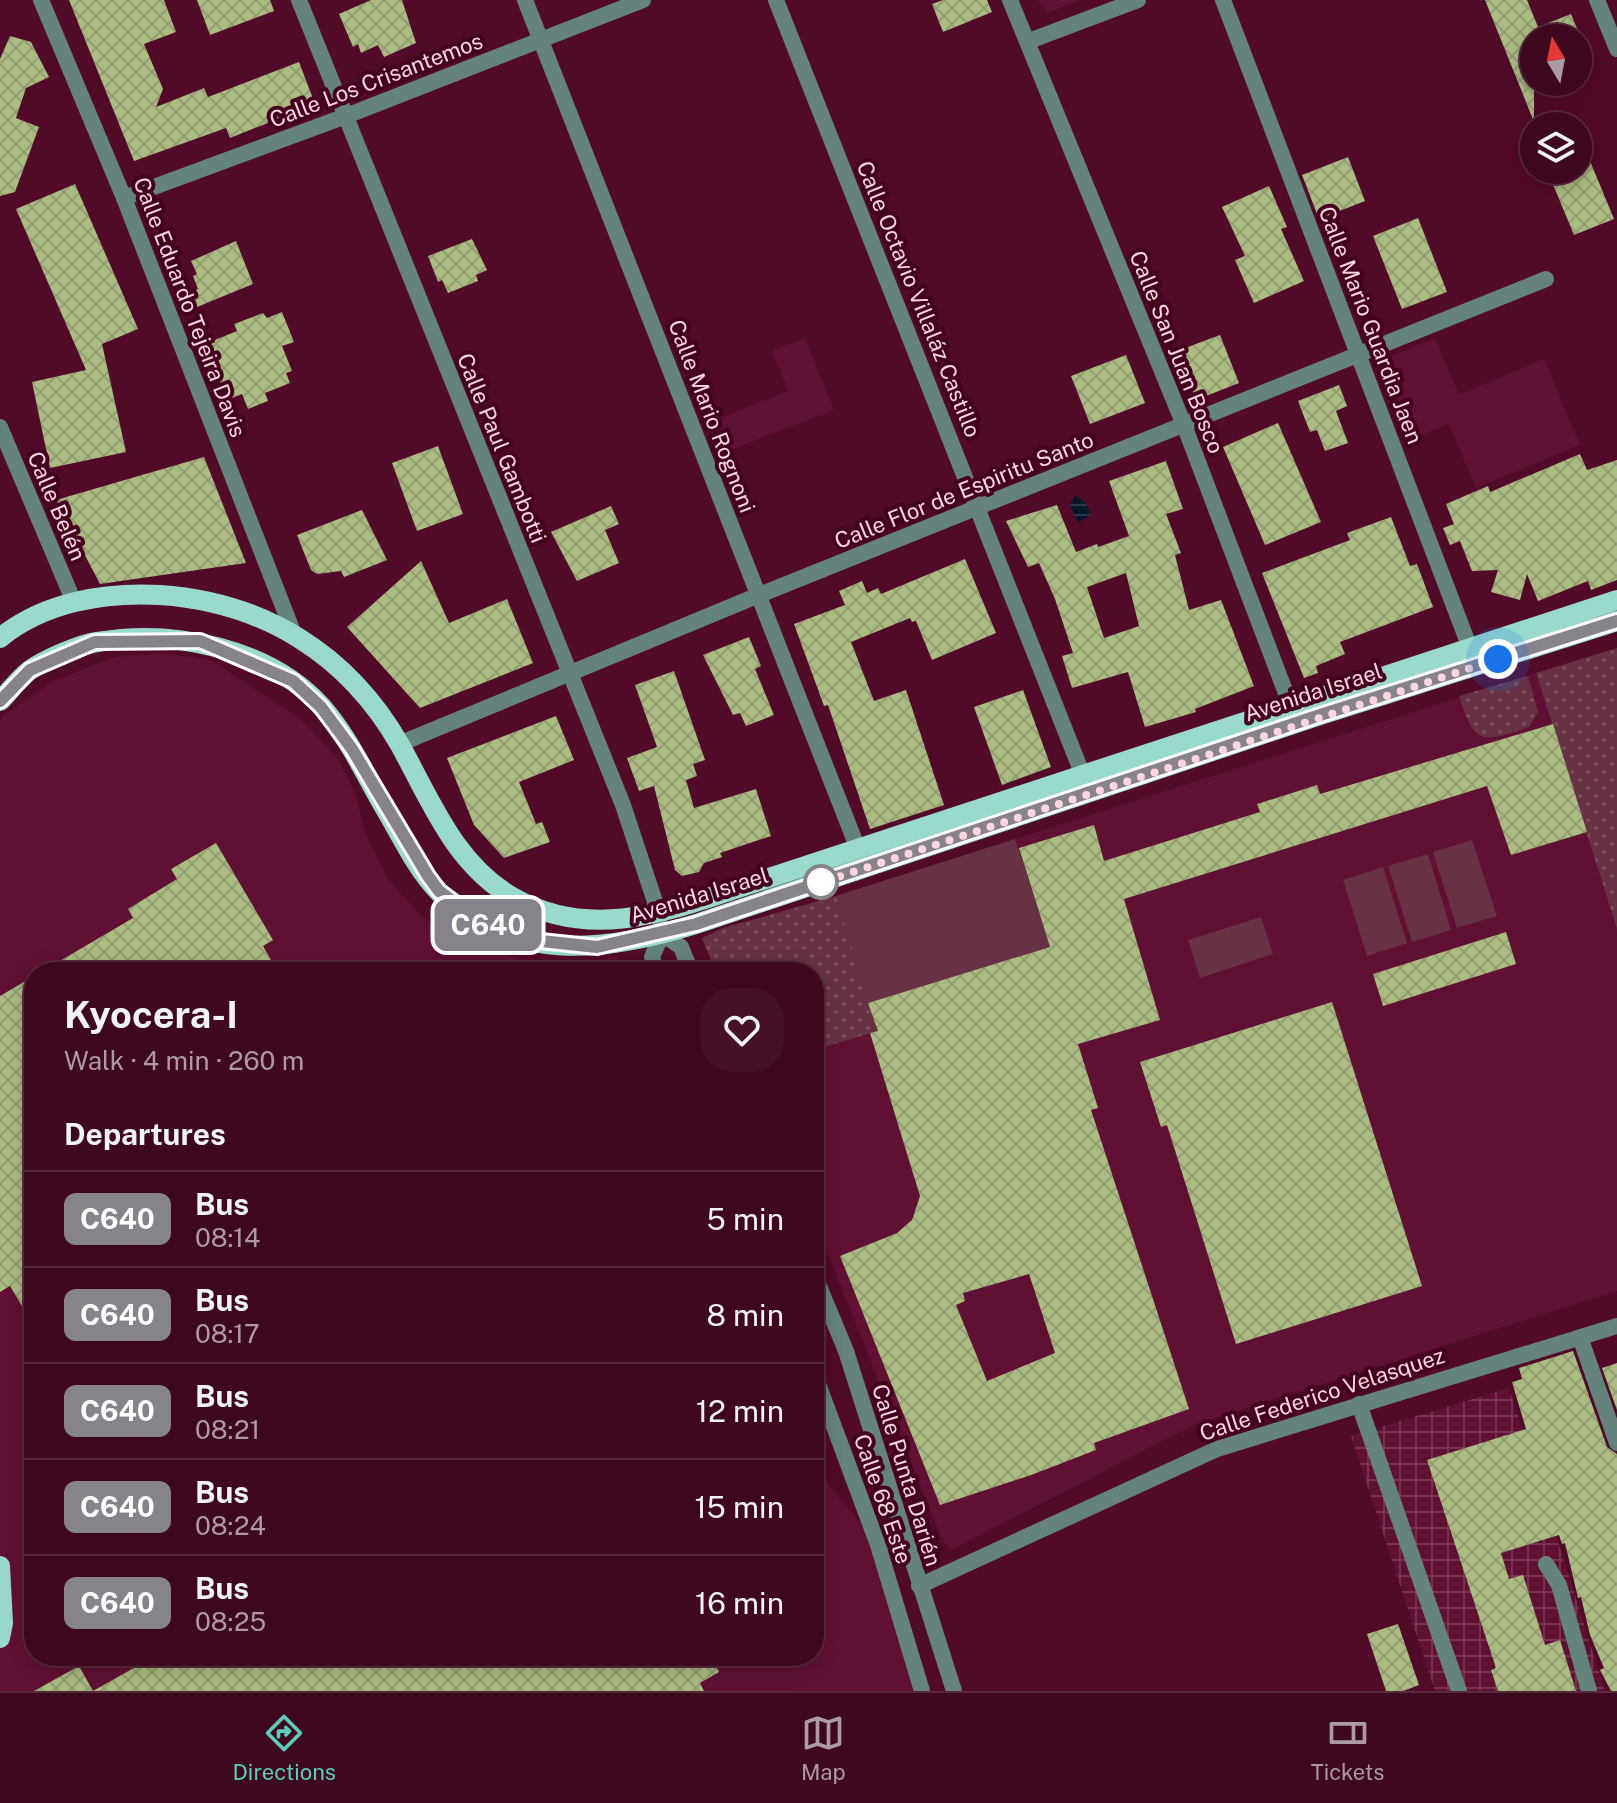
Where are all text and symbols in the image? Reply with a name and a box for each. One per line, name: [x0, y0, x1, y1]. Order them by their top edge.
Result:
north arrow: [1520, 24, 1592, 96]
map controls: [1520, 24, 1592, 184]
street label: Calle Los Crisantemos: [266, 27, 486, 133]
button: layers: [1520, 112, 1592, 184]
street label: Calle Octavio Villaláz Castillo: [852, 157, 986, 441]
street label: Calle Eduardo Tejeira Davis: [128, 173, 252, 441]
street label: Calle Mario Guardia Jaen: [1314, 203, 1428, 447]
street label: Calle San Juan Bosco: [1124, 247, 1230, 457]
street label: Calle Mario Rognoni: [663, 316, 761, 516]
street label: Calle Paul Gambotti: [452, 349, 552, 547]
street label: Calle Flor de Espiritu Santo: [831, 426, 1097, 554]
street label: Calle Belén: [22, 448, 92, 564]
your location: [1478, 639, 1518, 679]
street label: Avenida Israel: [1241, 658, 1385, 726]
street label: Avenida Israel: [627, 862, 771, 928]
unlabelled marker: [804, 865, 838, 899]
line badge: C640: [432, 899, 544, 951]
text: C640: [451, 908, 525, 941]
button: heart: [700, 988, 784, 1072]
text: Kyocera-I: [64, 992, 238, 1037]
text: Walk · 4 min · 260 m: [64, 1045, 304, 1076]
text: Departures: [64, 1116, 226, 1152]
text: Bus: [195, 1186, 249, 1222]
text: 5 min: [707, 1201, 784, 1237]
text: C640: [80, 1202, 155, 1235]
text: 08:14: [195, 1222, 260, 1253]
text: Bus: [195, 1282, 249, 1318]
text: 8 min: [706, 1297, 784, 1333]
text: C640: [80, 1298, 155, 1331]
text: 08:17: [195, 1318, 260, 1349]
street label: Calle Federico Velasquez: [1196, 1342, 1448, 1446]
text: Bus: [195, 1378, 249, 1414]
street label: Calle Punta Darién: [867, 1381, 947, 1569]
text: 12 min: [696, 1393, 784, 1429]
text: C640: [80, 1394, 155, 1427]
text: 08:21: [195, 1414, 260, 1445]
street label: Calle 68 Este: [849, 1431, 917, 1567]
text: Bus: [195, 1474, 249, 1510]
text: 15 min: [694, 1489, 784, 1525]
text: C640: [80, 1490, 155, 1523]
text: 08:24: [195, 1510, 266, 1541]
text: Bus: [195, 1570, 249, 1606]
text: 16 min: [695, 1585, 784, 1621]
text: C640: [80, 1586, 155, 1619]
text: 08:25: [195, 1606, 266, 1637]
tab: Directions: [233, 1711, 336, 1785]
tab: Map: [801, 1711, 846, 1785]
tab: Tickets: [1311, 1711, 1384, 1785]

